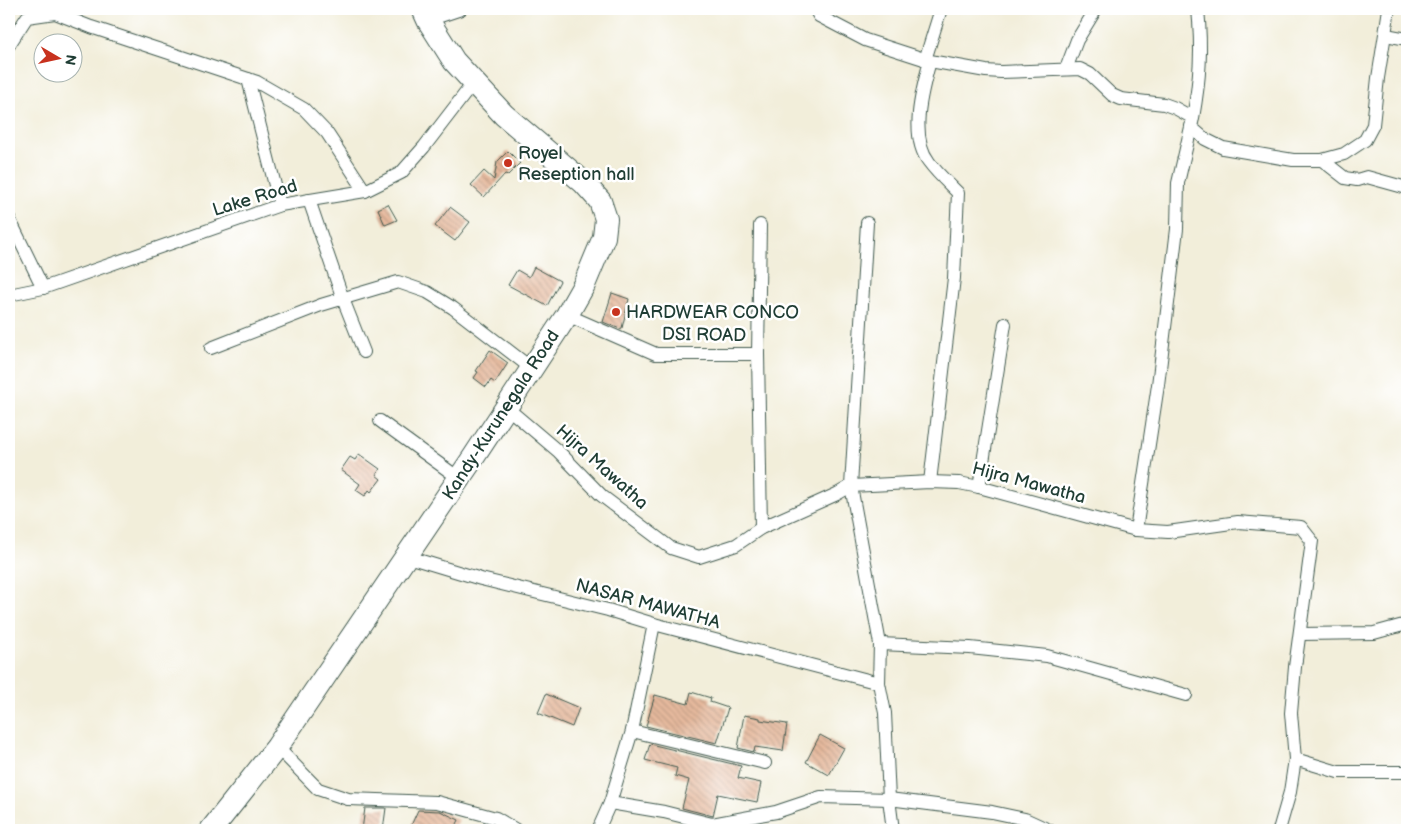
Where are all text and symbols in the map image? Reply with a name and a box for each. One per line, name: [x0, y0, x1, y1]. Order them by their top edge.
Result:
north arrow: [32, 32, 82, 82]
text: N: [61, 53, 80, 66]
place label: Royel Reseption hall: [518, 143, 634, 185]
marker: Royel Reseption hall: [502, 157, 514, 169]
street label: Lake Road: [210, 175, 300, 221]
place label: HARDWEAR CONCO: [626, 302, 799, 323]
marker: HARDWEAR CONCO: [610, 306, 622, 318]
street label: DSI ROAD: [662, 324, 746, 346]
street label: Kandy-Kurunegala Road: [438, 326, 564, 504]
street label: Hijra Mawatha: [552, 420, 652, 514]
street label: Hijra Mawatha: [970, 458, 1088, 508]
street label: NASAR MAWATHA: [573, 575, 723, 633]

